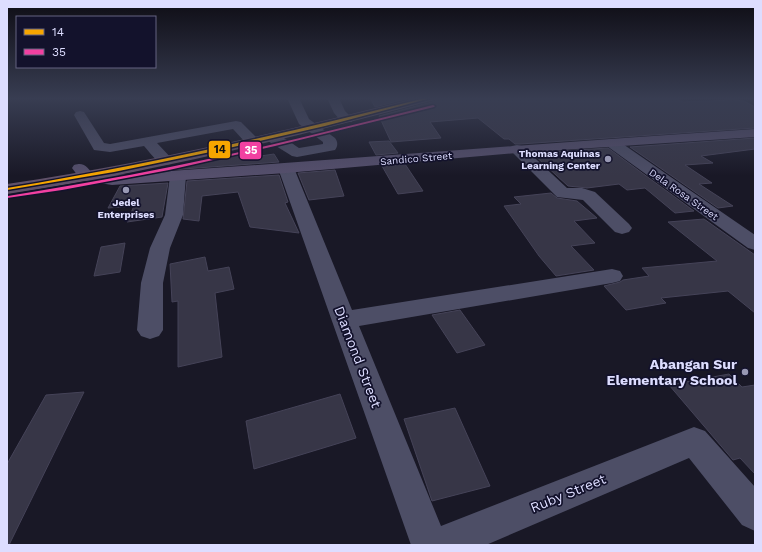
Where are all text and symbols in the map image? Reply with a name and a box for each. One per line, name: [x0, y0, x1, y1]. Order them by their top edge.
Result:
legend: [16, 16, 156, 68]
text: 14: [52, 25, 64, 39]
text: 35: [52, 45, 66, 59]
line badge: 14: [208, 140, 231, 159]
line badge: 35: [239, 141, 262, 160]
text: 14: [214, 143, 226, 156]
text: 35: [245, 144, 257, 157]
place label: Thomas Aquinas Learning Center: [519, 148, 601, 171]
street label: Sandico Street: [380, 150, 453, 167]
marker: Thomas Aquinas Learning Center: [603, 154, 613, 164]
street label: Dela Rosa Street: [647, 167, 721, 223]
marker: Jedel Enterprises: [121, 185, 131, 195]
place label: Jedel Enterprises: [98, 197, 155, 220]
street label: Diamond Street: [331, 304, 385, 410]
place label: Abangan Sur Elementary School: [607, 356, 737, 388]
marker: Abangan Sur Elementary School: [740, 367, 750, 377]
street label: Ruby Street: [528, 471, 608, 515]

